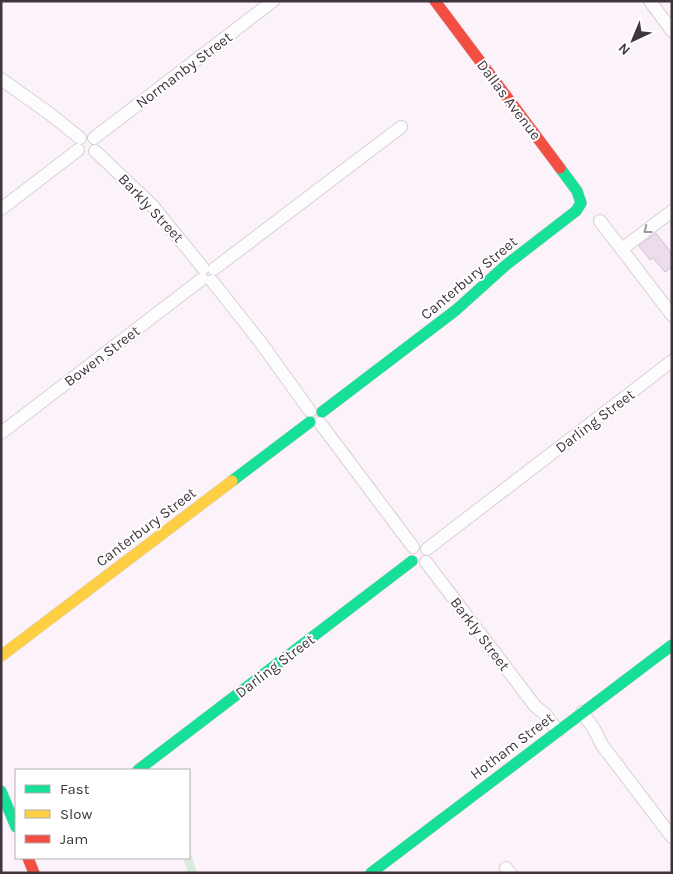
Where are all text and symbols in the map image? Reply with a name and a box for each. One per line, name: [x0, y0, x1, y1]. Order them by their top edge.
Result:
north arrow: [608, 15, 658, 65]
street label: Normanby Street: [132, 28, 236, 112]
text: N: [615, 39, 634, 59]
street label: Dallas Avenue: [473, 56, 545, 144]
street label: Barkly Street: [115, 170, 188, 246]
one-way arrow: [644, 225, 653, 233]
street label: Canterbury Street: [417, 232, 521, 324]
street label: Bowen Street: [61, 322, 144, 390]
street label: Darling Street: [552, 385, 638, 457]
street label: Canterbury Street: [93, 483, 200, 570]
street label: Barkly Street: [447, 594, 514, 675]
street label: Darling Street: [232, 630, 318, 702]
street label: Hotham Street: [467, 709, 558, 783]
legend: [15, 769, 190, 859]
text: Fast: [60, 780, 90, 798]
text: Slow: [60, 805, 92, 823]
text: Jam: [60, 830, 88, 848]

